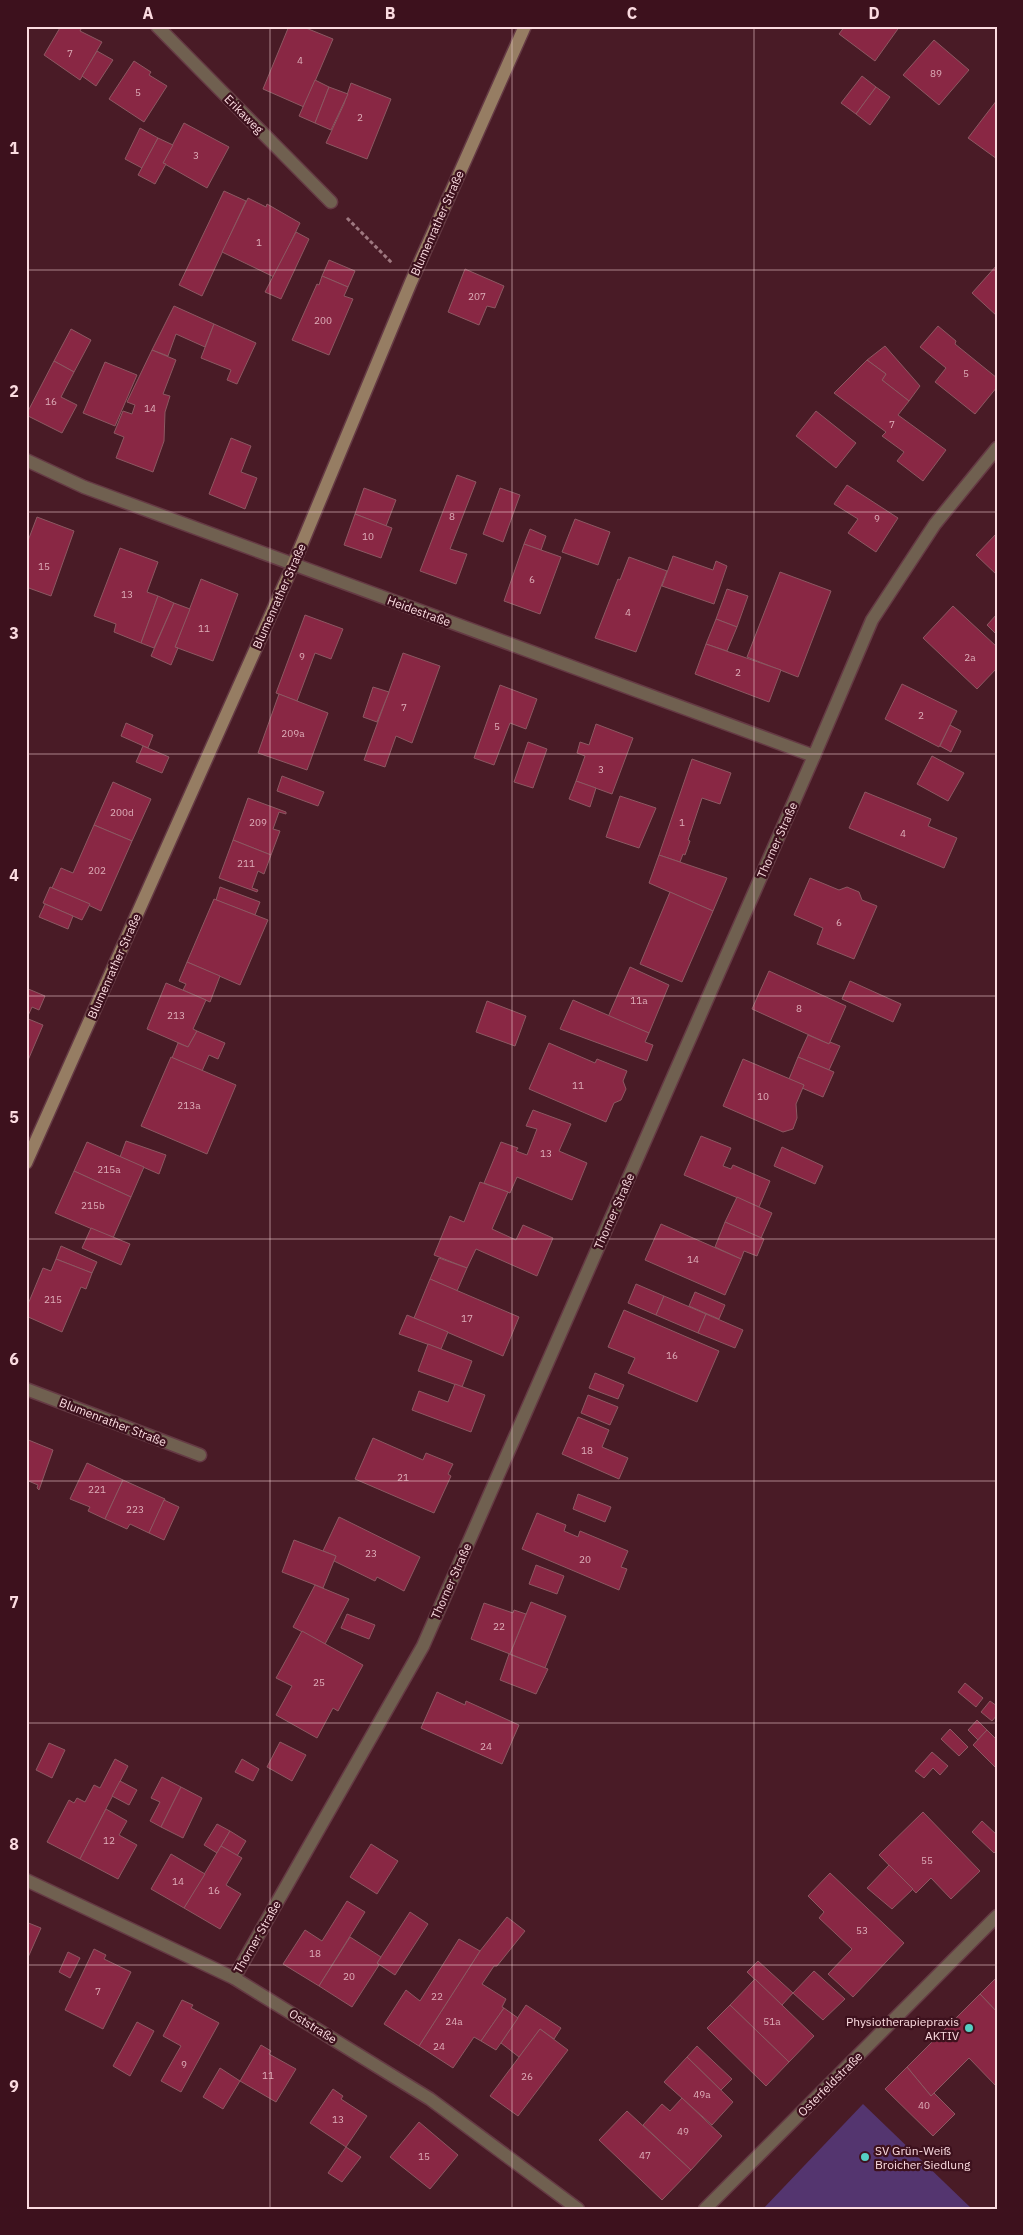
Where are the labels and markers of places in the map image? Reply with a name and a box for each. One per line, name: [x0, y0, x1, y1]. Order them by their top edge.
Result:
place label: Physiotherapiepraxis AKTIV: [846, 2014, 960, 2043]
marker: Physiotherapiepraxis AKTIV: [963, 2022, 975, 2034]
place label: SV Grün-Weiß Broicher Siedlung: [875, 2143, 971, 2172]
marker: SV Grün-Weiß Broicher Siedlung: [859, 2151, 871, 2163]

